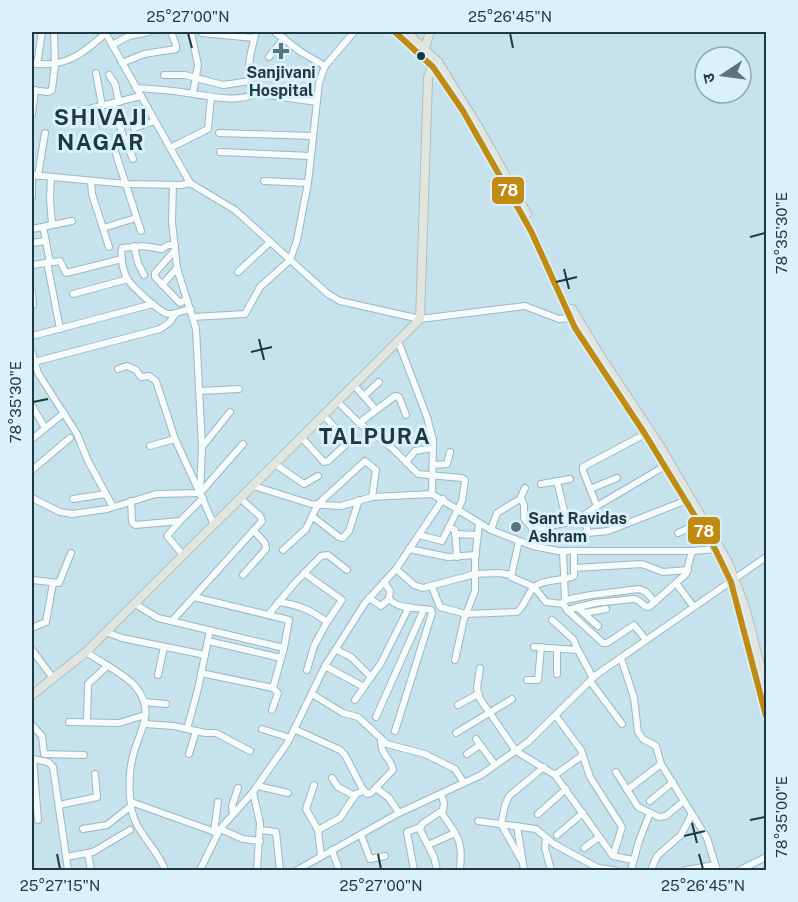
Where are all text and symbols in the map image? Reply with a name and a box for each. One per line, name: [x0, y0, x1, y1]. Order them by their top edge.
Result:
text: 25°27'00"N: [146, 8, 230, 25]
text: 25°26'45"N: [468, 8, 552, 25]
marker: Sanjivani Hospital: [272, 42, 290, 60]
north arrow: [693, 45, 753, 105]
unlabelled marker: [415, 50, 427, 62]
place label: Sanjivani Hospital: [246, 63, 316, 100]
text: उ: [698, 71, 719, 85]
district label: SHIVAJI NAGAR: [54, 104, 148, 155]
line badge: 78: [491, 176, 525, 205]
text: 78: [498, 181, 519, 200]
text: 78°35'30"E: [773, 192, 790, 274]
text: 78°35'30"E: [7, 361, 24, 443]
district label: TALPURA: [319, 423, 431, 449]
place label: Sant Ravidas Ashram: [528, 509, 627, 546]
line badge: 78: [687, 516, 721, 545]
marker: Sant Ravidas Ashram: [509, 520, 523, 534]
text: 78: [694, 522, 715, 541]
text: 78°35'00"E: [773, 776, 790, 858]
text: 25°27'15"N: [20, 877, 100, 894]
text: 25°27'00"N: [339, 877, 423, 894]
text: 25°26'45"N: [661, 877, 745, 894]

